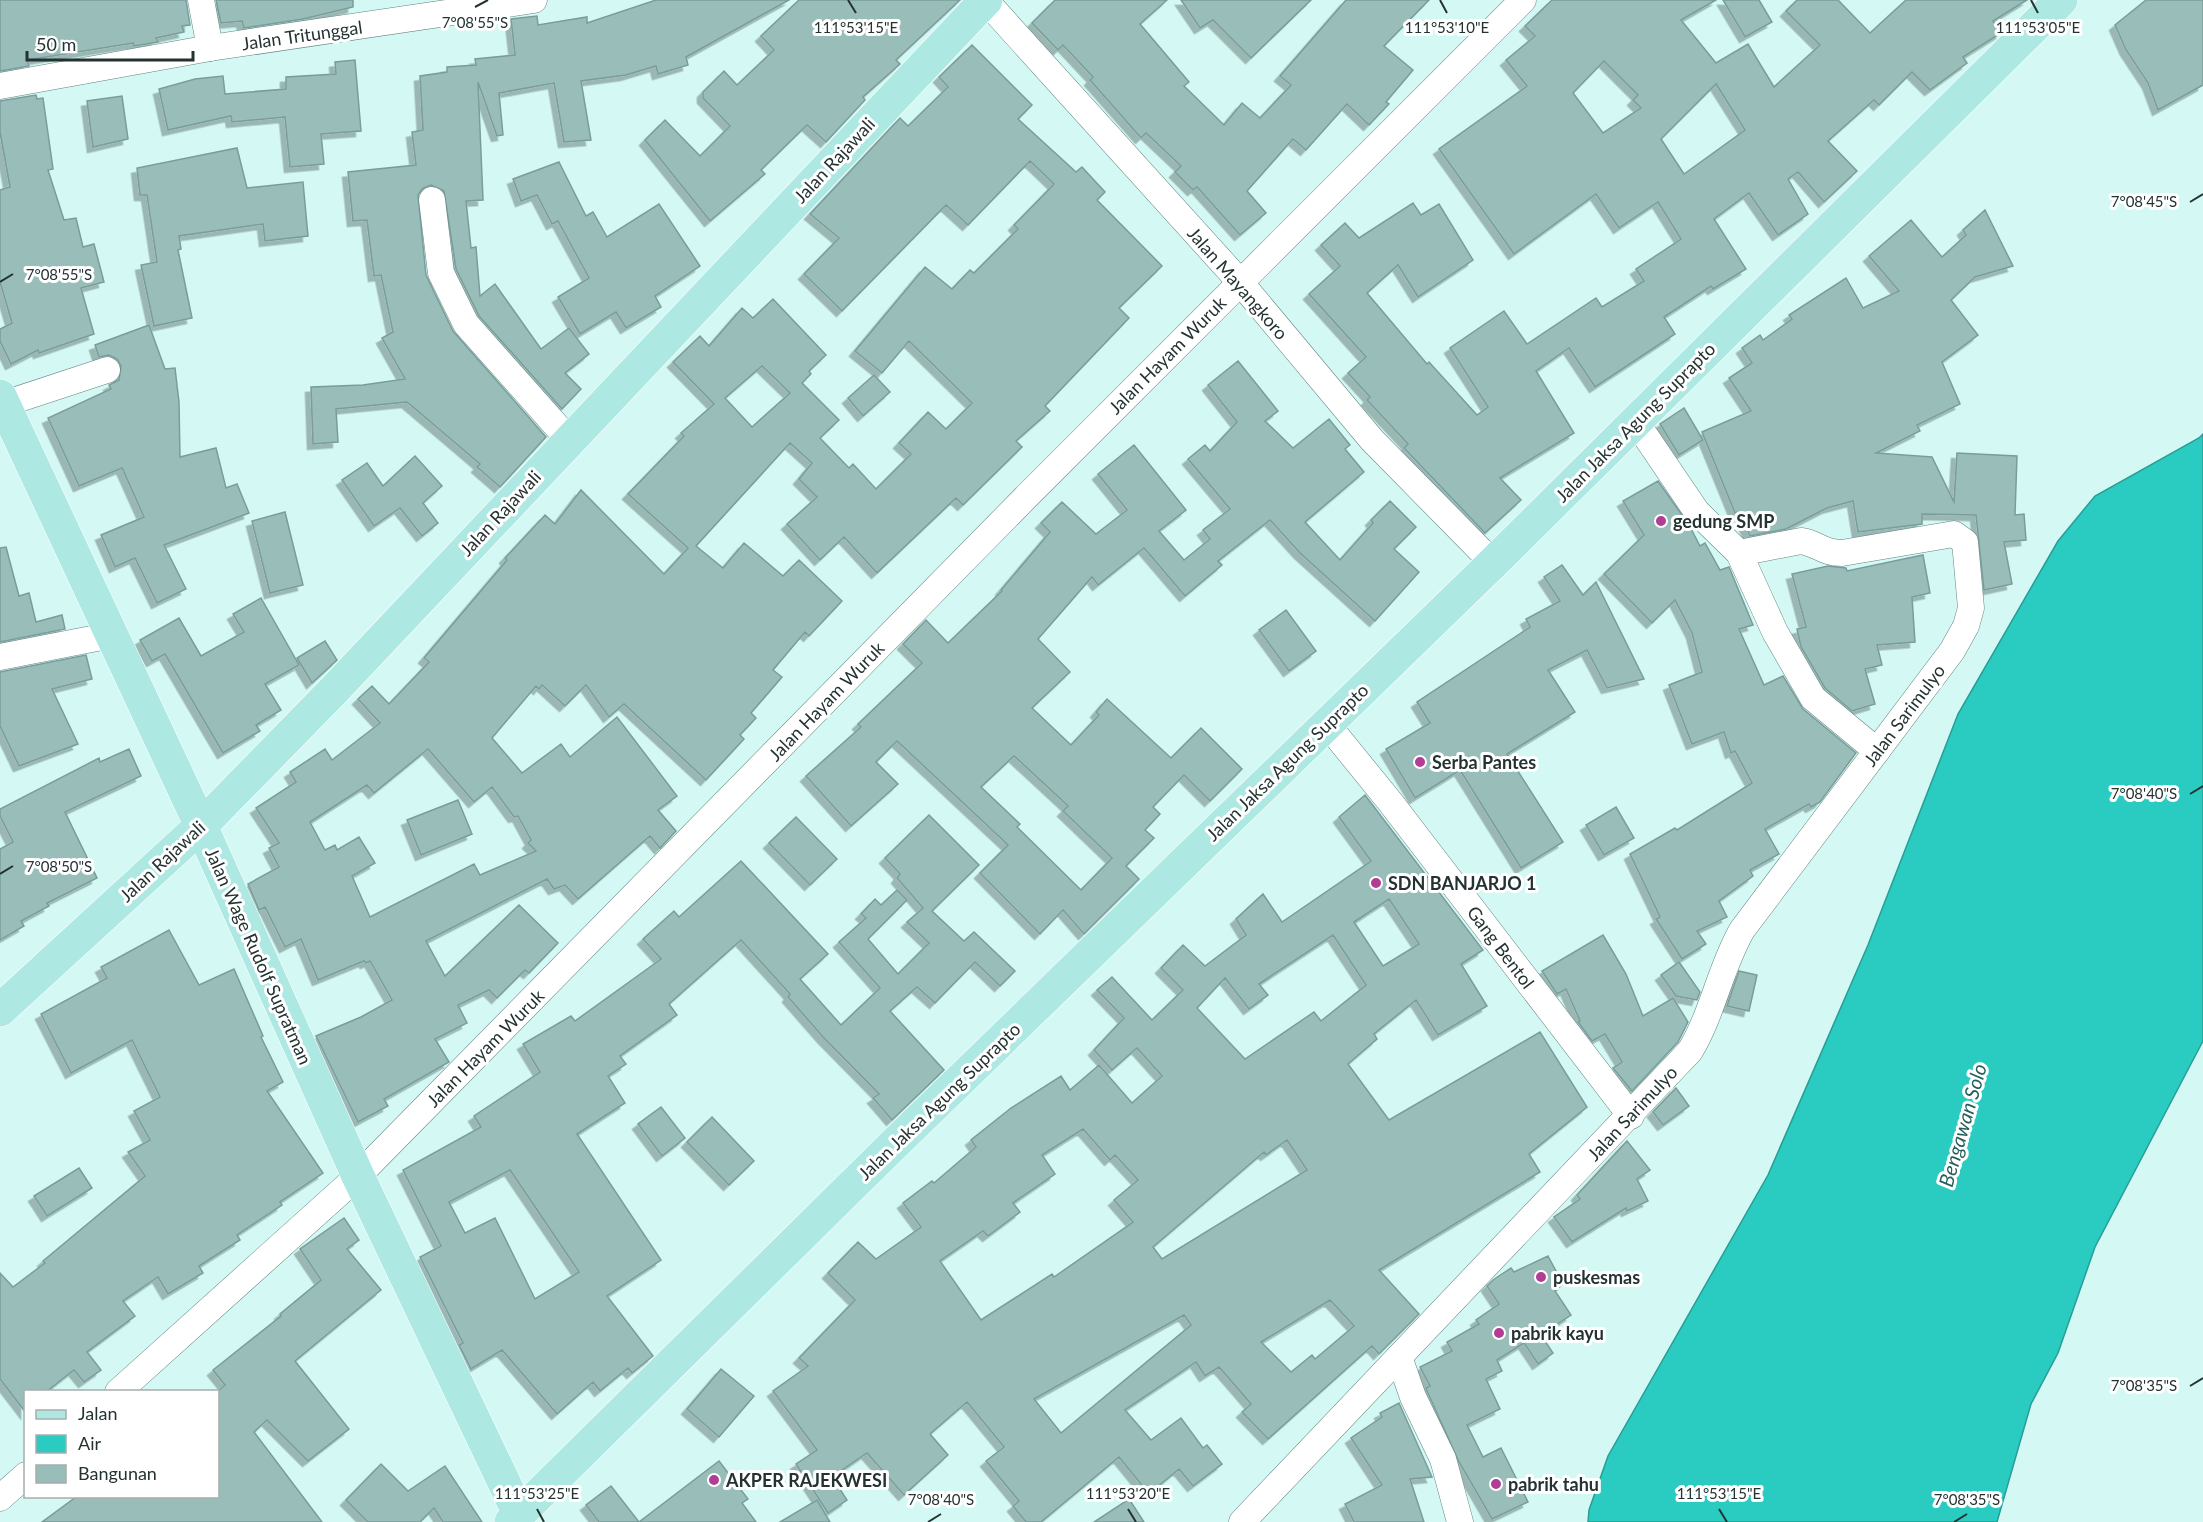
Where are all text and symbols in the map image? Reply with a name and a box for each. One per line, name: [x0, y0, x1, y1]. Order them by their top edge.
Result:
text: 7°08'55"S: [442, 13, 508, 31]
street label: Jalan Tritunggal: [240, 16, 364, 54]
text: 111°53'15"E: [814, 18, 898, 36]
text: 111°53'10"E: [1405, 18, 1489, 36]
text: 111°53'05"E: [1996, 18, 2080, 36]
scale bar: [27, 24, 194, 62]
text: 50 m: [36, 33, 76, 55]
street label: Jalan Rajawali: [789, 113, 879, 207]
text: 7°08'45"S: [2111, 192, 2177, 210]
street label: Jalan Mayangkoro: [1183, 222, 1293, 344]
text: 7°08'55"S: [26, 265, 92, 283]
street label: Jalan Hayam Wuruk: [1104, 291, 1231, 418]
street label: Jalan Jaksa Agung Suprapto: [1551, 338, 1719, 506]
street label: Jalan Rajawali: [455, 466, 545, 560]
place label: gedung SMP: [1673, 510, 1774, 532]
marker: gedung SMP: [1654, 514, 1668, 528]
street label: Jalan Hayam Wuruk: [763, 636, 889, 765]
street label: Jalan Sarimulyo: [1859, 660, 1949, 770]
street label: Jalan Jaksa Agung Suprapto: [1201, 679, 1373, 845]
place label: Serba Pantes: [1432, 751, 1536, 773]
marker: Serba Pantes: [1413, 755, 1427, 769]
text: 7°08'40"S: [2111, 784, 2177, 802]
street label: Jalan Rajawali: [115, 816, 209, 906]
street label: Jalan Wage Rudolf Supratman: [201, 844, 317, 1068]
text: 7°08'50"S: [26, 857, 92, 875]
place label: SDN BANJARJO 1: [1388, 872, 1537, 894]
marker: SDN BANJARJO 1: [1369, 876, 1383, 890]
street label: Gang Bentol: [1463, 901, 1539, 993]
street label: Jalan Hayam Wuruk: [422, 984, 549, 1111]
street label: Jalan Jaksa Agung Suprapto: [853, 1018, 1025, 1184]
street label: Jalan Sarimulyo: [1582, 1061, 1682, 1165]
water label: Bengawan Solo: [1933, 1061, 1991, 1189]
place label: puskesmas: [1553, 1266, 1640, 1288]
marker: puskesmas: [1534, 1270, 1548, 1284]
place label: pabrik kayu: [1511, 1322, 1604, 1344]
marker: pabrik kayu: [1492, 1326, 1506, 1340]
text: 7°08'35"S: [2111, 1376, 2177, 1394]
legend: [24, 1390, 219, 1498]
text: Jalan: [78, 1402, 117, 1424]
text: Air: [78, 1432, 101, 1454]
text: Bangunan: [78, 1462, 157, 1484]
place label: AKPER RAJEKWESI: [725, 1469, 887, 1491]
marker: AKPER RAJEKWESI: [707, 1473, 721, 1487]
place label: pabrik tahu: [1508, 1473, 1599, 1495]
marker: pabrik tahu: [1489, 1477, 1503, 1491]
text: 111°53'25"E: [495, 1484, 579, 1502]
text: 111°53'20"E: [1086, 1484, 1170, 1502]
text: 111°53'15"E: [1677, 1484, 1761, 1502]
text: 7°08'40"S: [908, 1490, 974, 1508]
text: 7°08'35"S: [1934, 1490, 2000, 1508]

